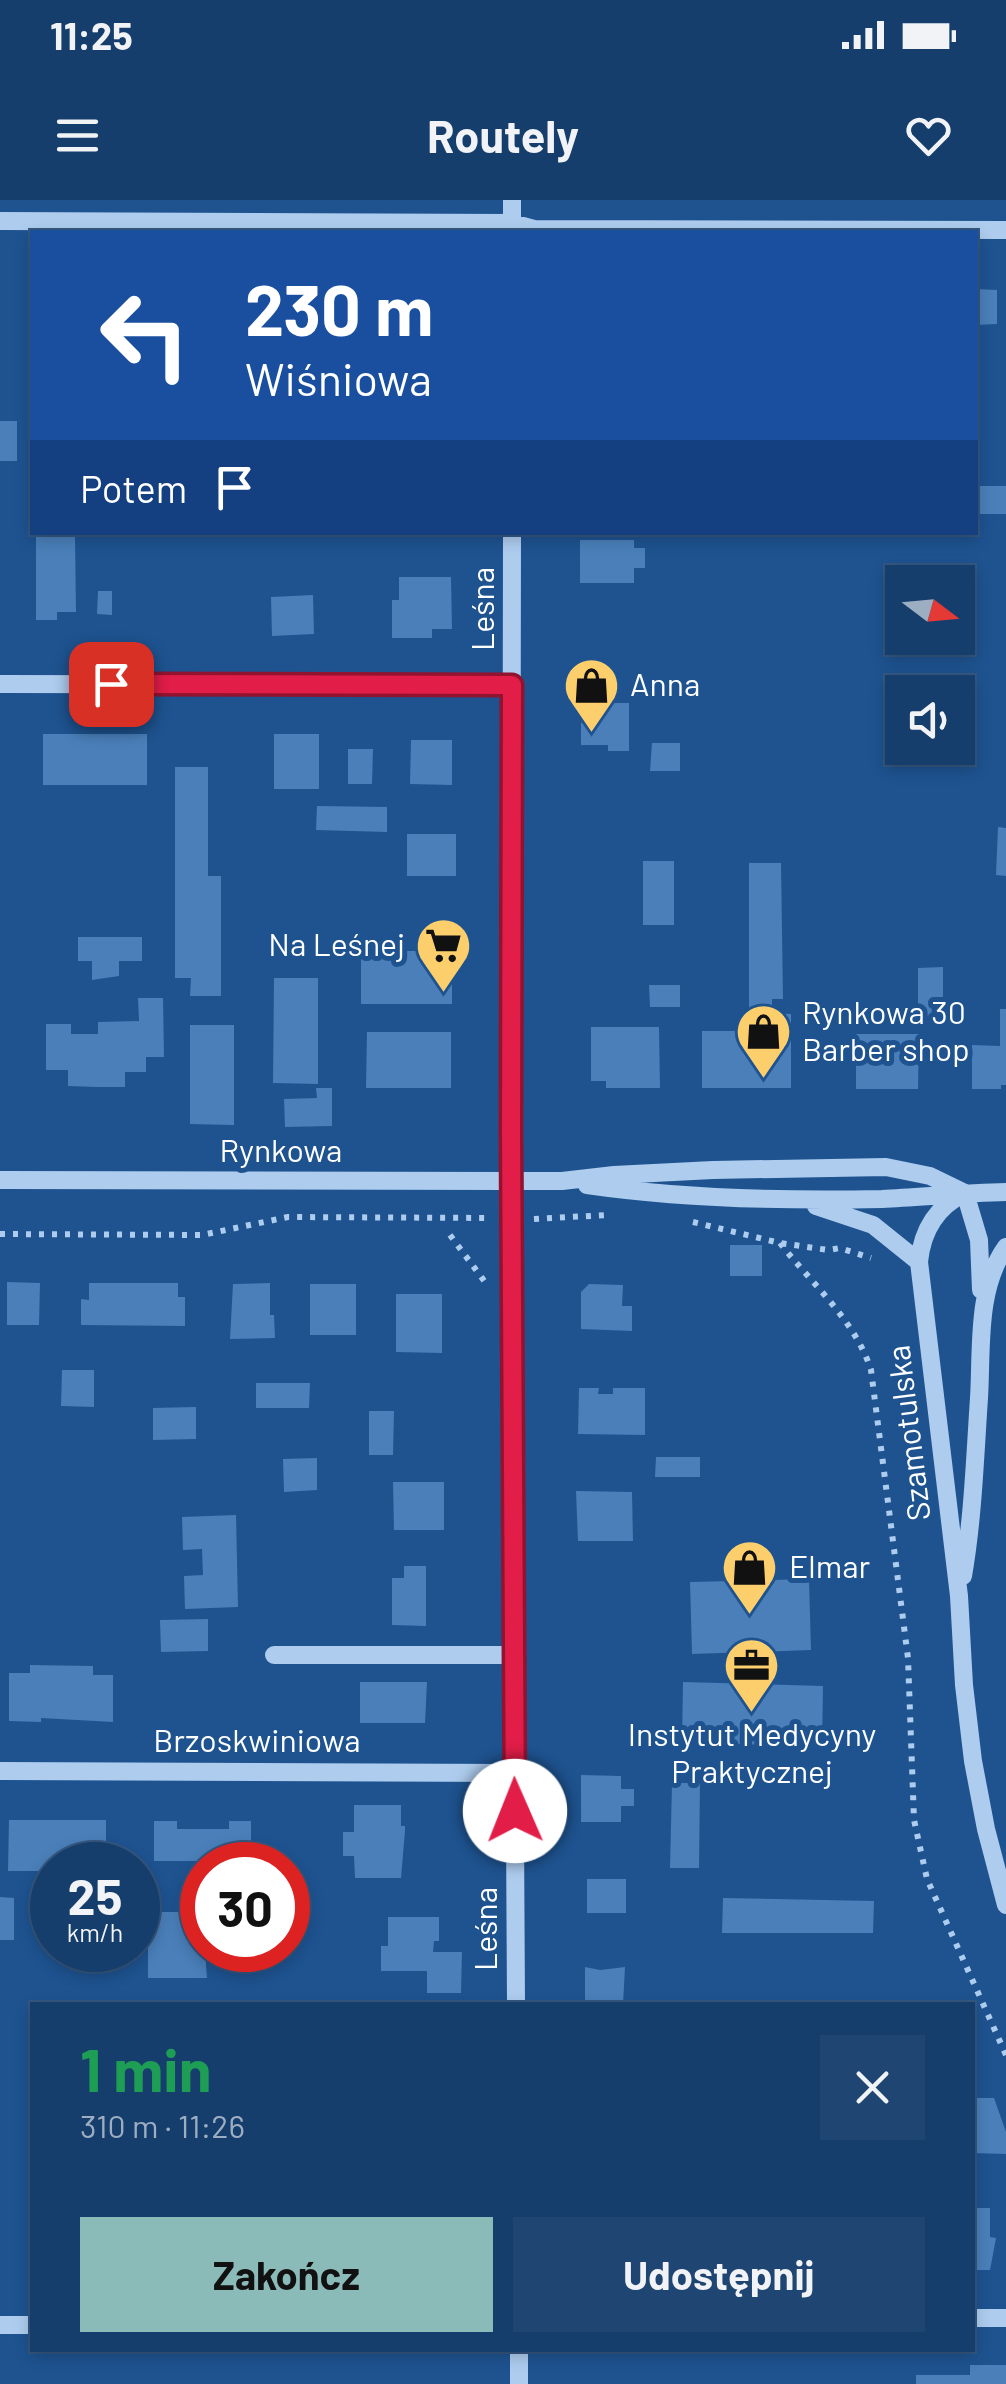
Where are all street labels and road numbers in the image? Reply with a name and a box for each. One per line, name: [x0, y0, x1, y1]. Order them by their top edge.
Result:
street label: Leśna: [462, 567, 500, 651]
street label: Rynkowa: [220, 1130, 342, 1168]
street label: Szamotulska: [877, 1343, 937, 1523]
street label: Brzoskwiniowa: [153, 1720, 361, 1758]
street label: Leśna: [465, 1887, 503, 1971]

